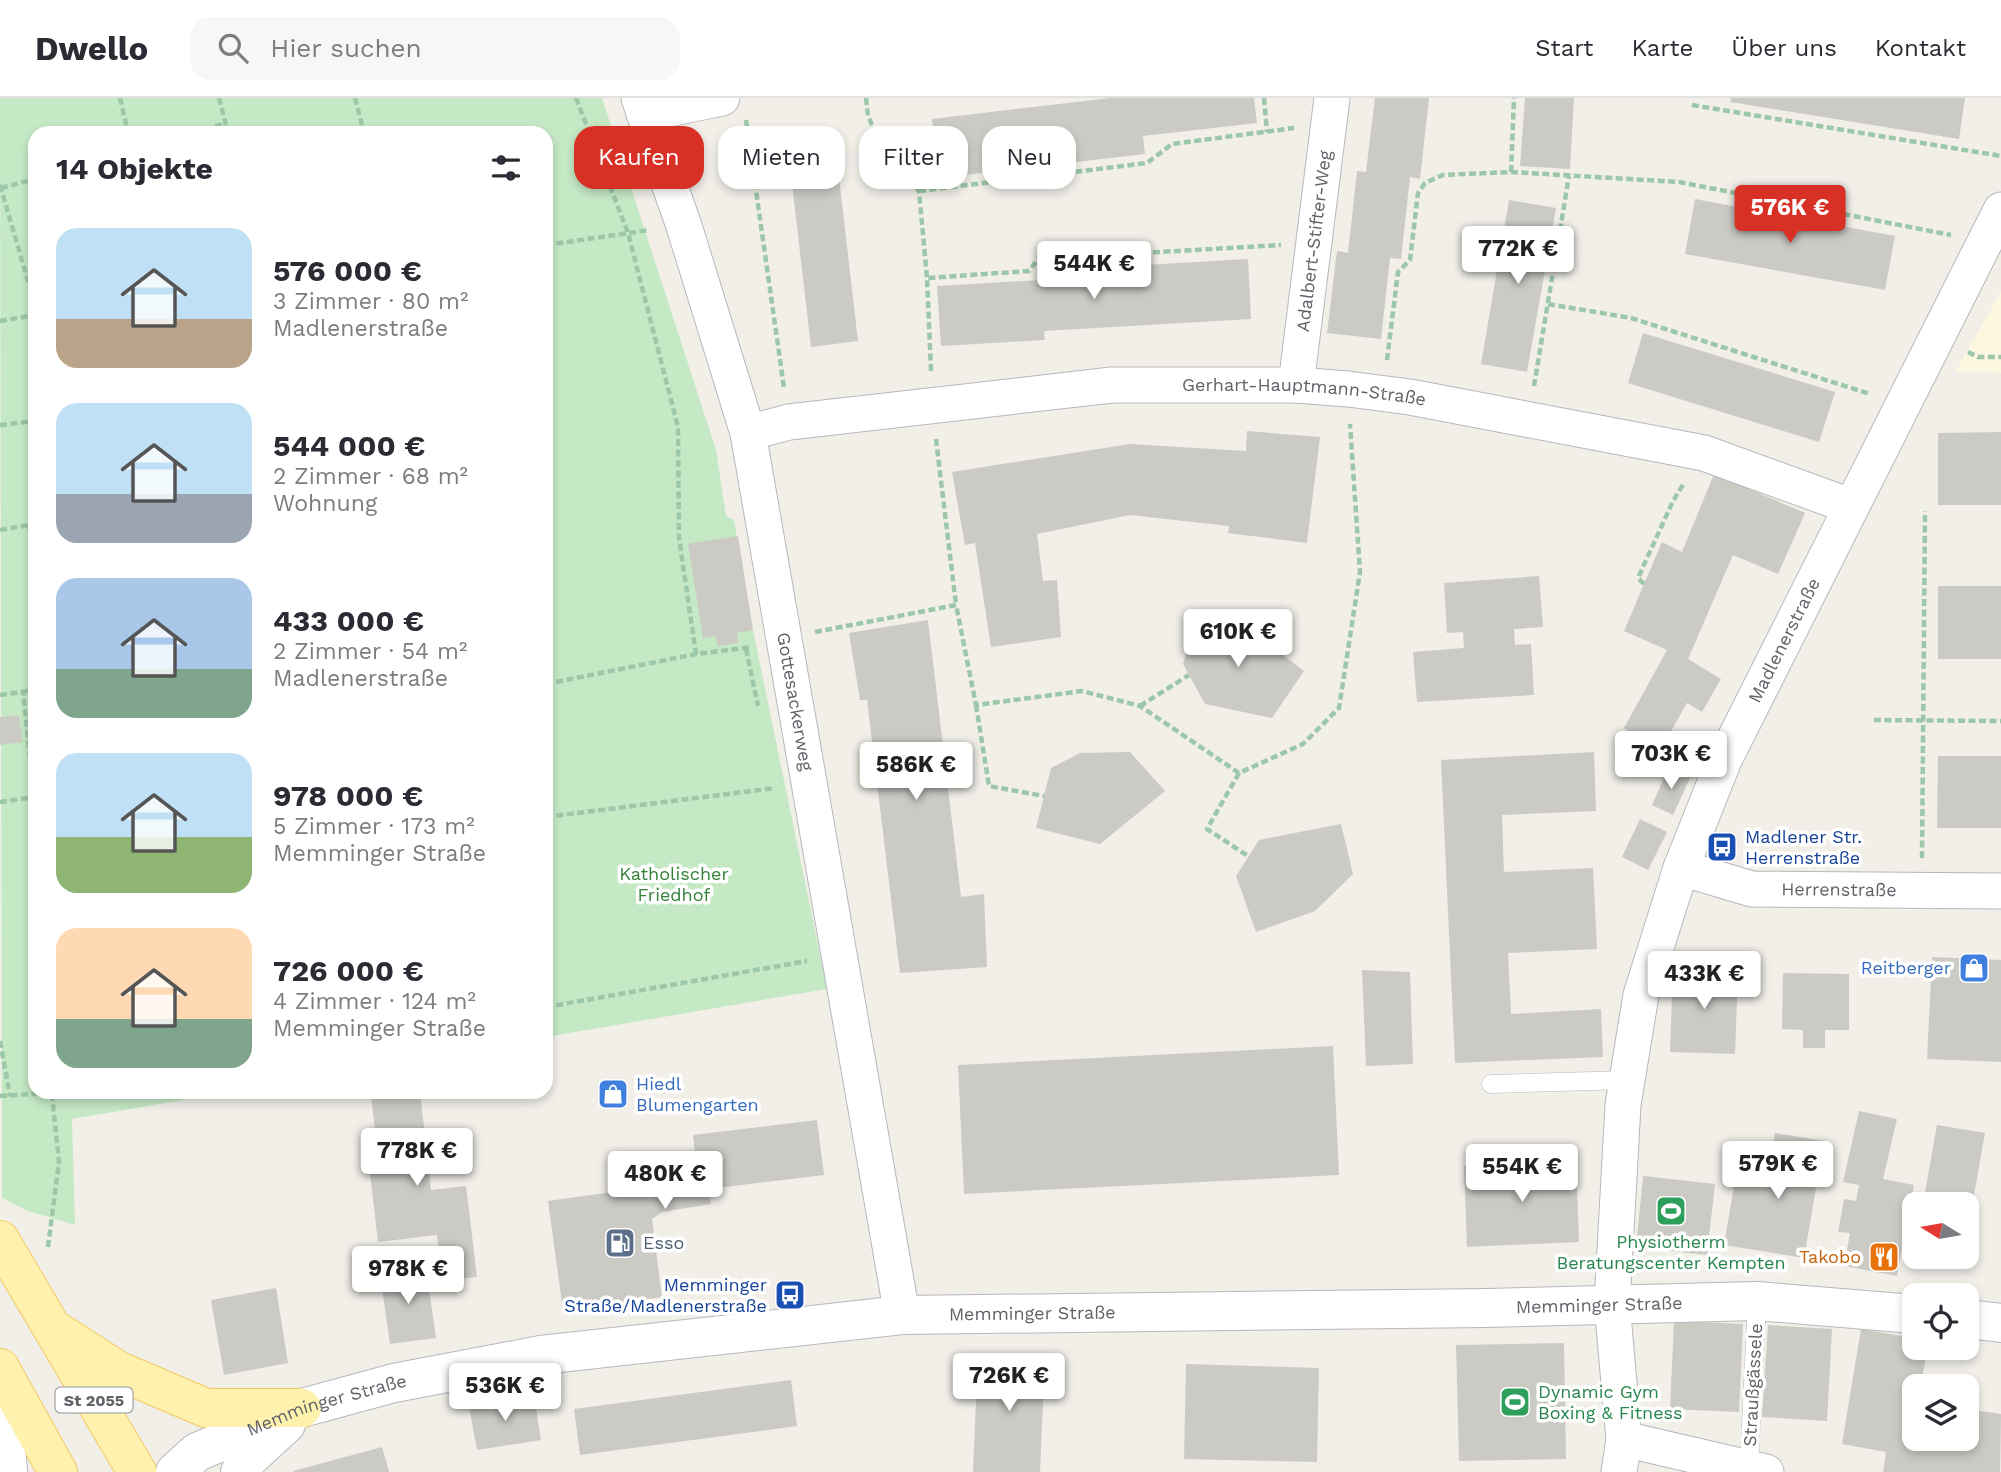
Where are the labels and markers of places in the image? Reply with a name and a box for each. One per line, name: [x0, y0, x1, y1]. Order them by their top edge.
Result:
pin: 576K €: [1733, 186, 1847, 245]
pin: 772K €: [1461, 226, 1575, 286]
pin: 544K €: [1037, 242, 1151, 301]
pin: 610K €: [1181, 610, 1295, 669]
pin: 703K €: [1614, 732, 1728, 791]
pin: 586K €: [859, 742, 973, 802]
place label: Madlener Str. Herrenstraße: [1745, 826, 1862, 868]
bus stop icon: Madlener Str. Herrenstraße: [1705, 830, 1739, 864]
pin: 433K €: [1647, 951, 1761, 1011]
shop icon: Reitberger: [1957, 951, 1991, 985]
place label: Reitberger: [1861, 957, 1951, 978]
place label: Hiedl Blumengarten: [636, 1073, 759, 1115]
shop icon: Hiedl Blumengarten: [596, 1077, 630, 1111]
pin: 778K €: [360, 1128, 474, 1188]
pin: 579K €: [1721, 1142, 1835, 1201]
pin: 554K €: [1465, 1144, 1579, 1204]
pin: 480K €: [608, 1152, 722, 1211]
sports icon: Physiotherm Beratungscenter Kempten: [1654, 1194, 1688, 1228]
fuel station icon: Esso: [603, 1226, 637, 1260]
place label: Physiotherm Beratungscenter Kempten: [1556, 1231, 1786, 1273]
place label: Esso: [643, 1232, 684, 1253]
restaurant icon: Takobo: [1867, 1240, 1901, 1274]
pin: 978K €: [351, 1246, 465, 1306]
place label: Takobo: [1799, 1246, 1861, 1267]
place label: Memminger Straße/Madlenerstraße: [564, 1274, 767, 1316]
bus stop icon: Memminger Straße/Madlenerstraße: [773, 1278, 807, 1312]
pin: 726K €: [952, 1354, 1066, 1413]
pin: 536K €: [448, 1364, 562, 1423]
place label: Dynamic Gym Boxing & Fitness: [1538, 1381, 1683, 1423]
sports icon: Dynamic Gym Boxing & Fitness: [1498, 1385, 1532, 1419]

